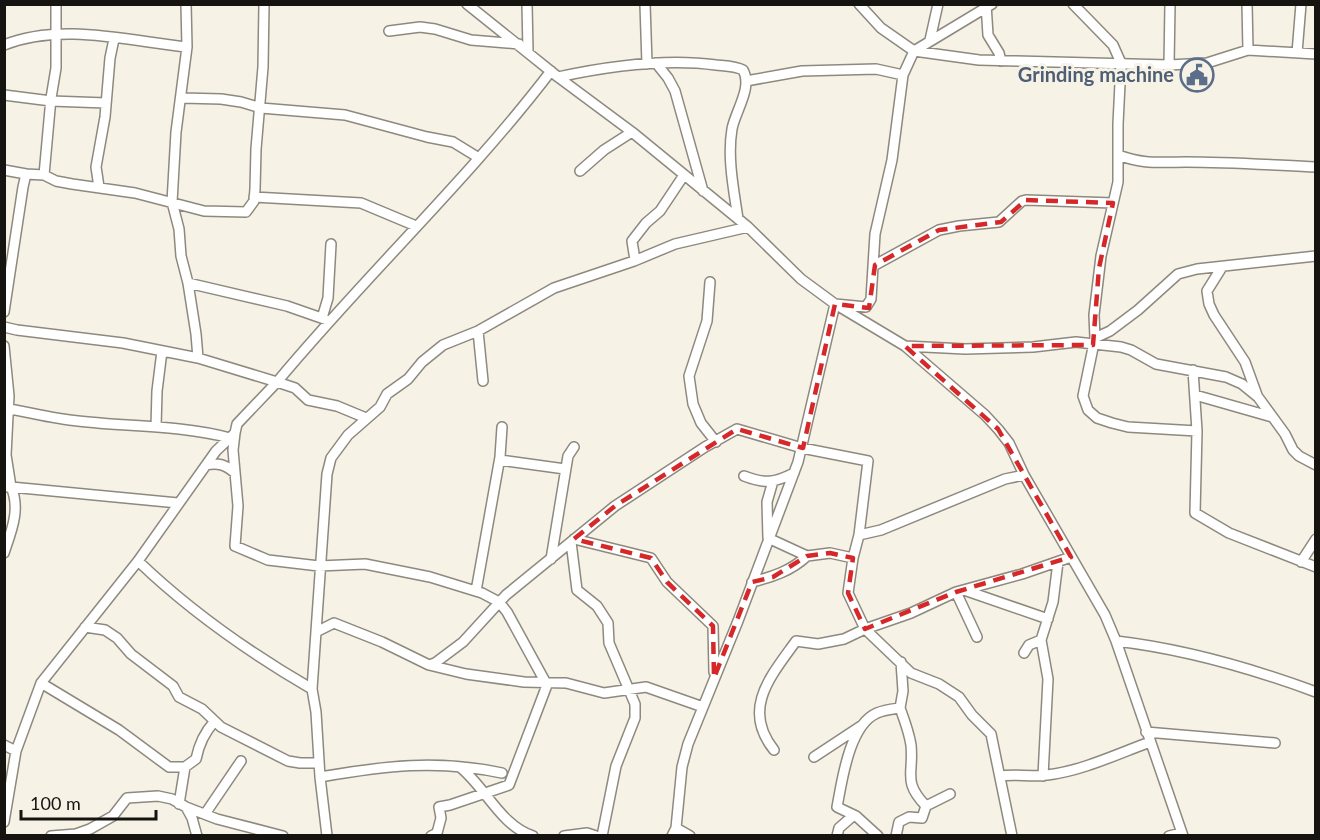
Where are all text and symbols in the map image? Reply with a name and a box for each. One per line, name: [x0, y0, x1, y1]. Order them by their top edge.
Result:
public building icon: Grinding machine: [1179, 57, 1215, 93]
place label: Grinding machine: [1018, 62, 1174, 86]
scale bar: [21, 783, 156, 821]
text: 100 m: [30, 792, 81, 814]

